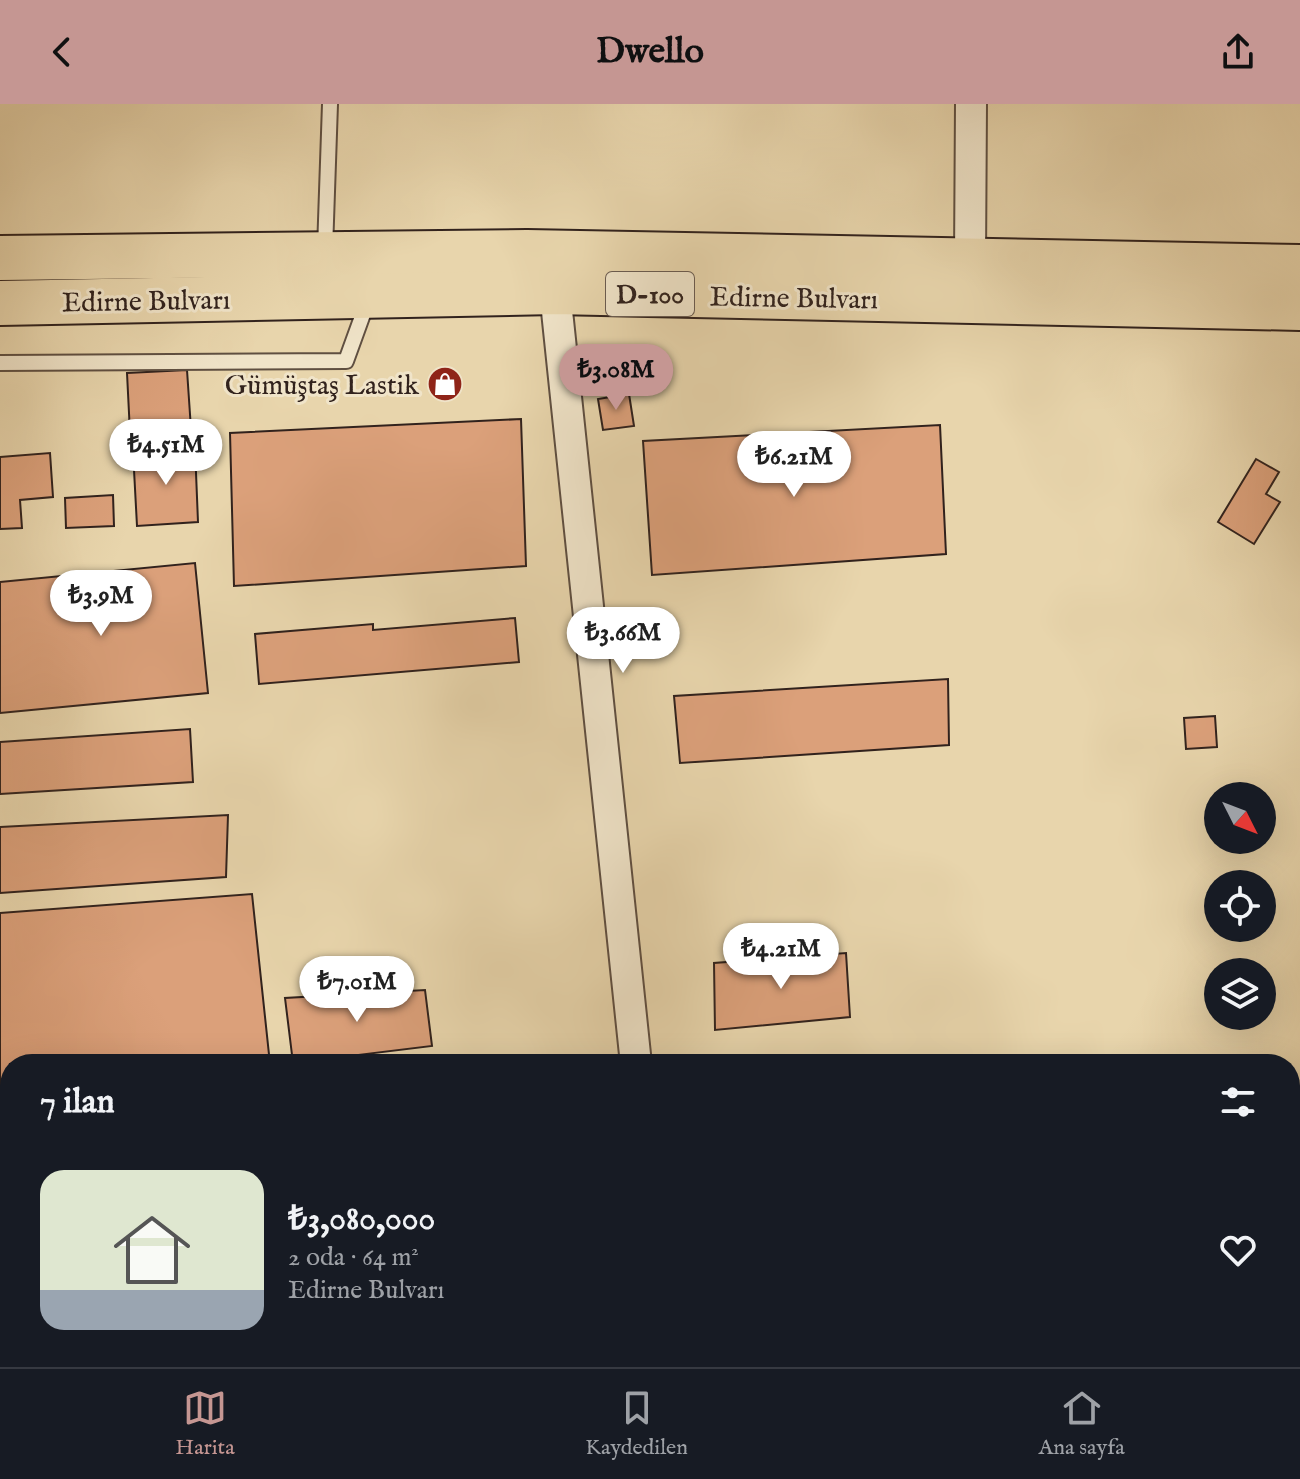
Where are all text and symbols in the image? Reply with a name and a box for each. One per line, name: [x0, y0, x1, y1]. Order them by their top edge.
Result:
text: Dwello: [596, 29, 704, 75]
icon: back: [40, 30, 84, 74]
icon: share: [1216, 30, 1260, 74]
road number: D-100: [606, 272, 694, 316]
street label: Edirne Bulvarı: [709, 281, 879, 318]
street label: Edirne Bulvarı: [61, 284, 231, 321]
pin: ₺3.08M: [551, 344, 681, 412]
text: ₺3.08M: [577, 353, 655, 386]
shop icon: Gümüştaş Lastik: [426, 365, 464, 403]
place label: Gümüştaş Lastik: [225, 369, 420, 404]
pin: ₺4.51M: [101, 419, 231, 487]
text: ₺4.51M: [127, 428, 205, 461]
pin: ₺6.21M: [729, 431, 859, 499]
text: ₺6.21M: [755, 440, 833, 473]
pin: ₺3.9M: [45, 570, 157, 638]
text: ₺3.9M: [68, 579, 134, 612]
pin: ₺3.66M: [558, 607, 688, 675]
text: ₺3.66M: [585, 616, 661, 649]
north arrow: [1204, 782, 1276, 854]
map controls: [1204, 782, 1276, 1030]
button: locate: [1204, 870, 1276, 942]
pin: ₺4.21M: [716, 923, 846, 991]
text: ₺4.21M: [741, 932, 821, 965]
pin: ₺7.01M: [292, 956, 422, 1024]
button: layers: [1204, 958, 1276, 1030]
text: ₺7.01M: [317, 965, 397, 998]
icon: filters: [1216, 1080, 1260, 1124]
text: 7 ilan: [40, 1081, 115, 1124]
text: ₺3,080,000: [288, 1198, 435, 1241]
icon: home: [104, 1202, 200, 1298]
icon: heart: [1216, 1228, 1260, 1272]
text: 2 oda · 64 m²: [288, 1241, 419, 1274]
text: Edirne Bulvarı: [288, 1274, 445, 1307]
tab: Harita: [175, 1386, 235, 1462]
tab: Kaydedilen: [585, 1386, 688, 1462]
tab: Ana sayfa: [1038, 1386, 1125, 1462]

